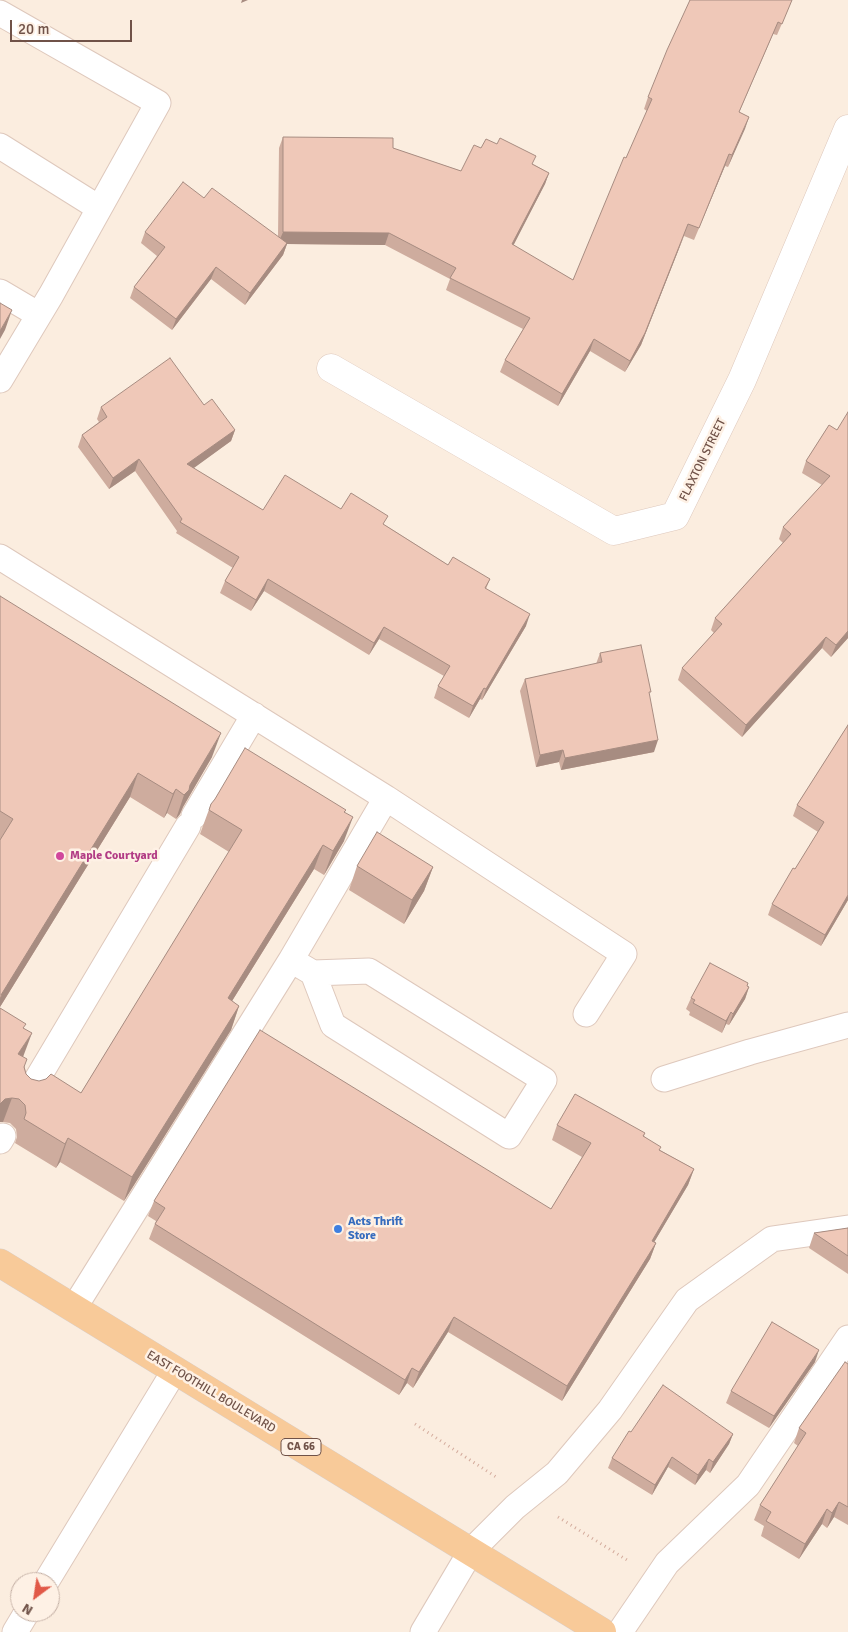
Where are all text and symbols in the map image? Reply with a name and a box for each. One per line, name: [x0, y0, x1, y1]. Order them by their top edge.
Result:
scale bar: [12, 10, 135, 42]
text: 20 m: [18, 20, 49, 38]
street label: FLAXTON STREET: [677, 416, 729, 504]
place label: Maple Courtyard: [70, 849, 158, 863]
marker: Maple Courtyard: [54, 850, 66, 862]
place label: Acts Thrift Store: [348, 1215, 403, 1243]
marker: Acts Thrift Store: [332, 1223, 344, 1235]
street label: EAST FOOTHILL BOULEVARD: [144, 1348, 278, 1436]
road number: CA 66: [281, 1438, 321, 1455]
north arrow: [10, 1572, 60, 1622]
text: N: [19, 1600, 36, 1619]

